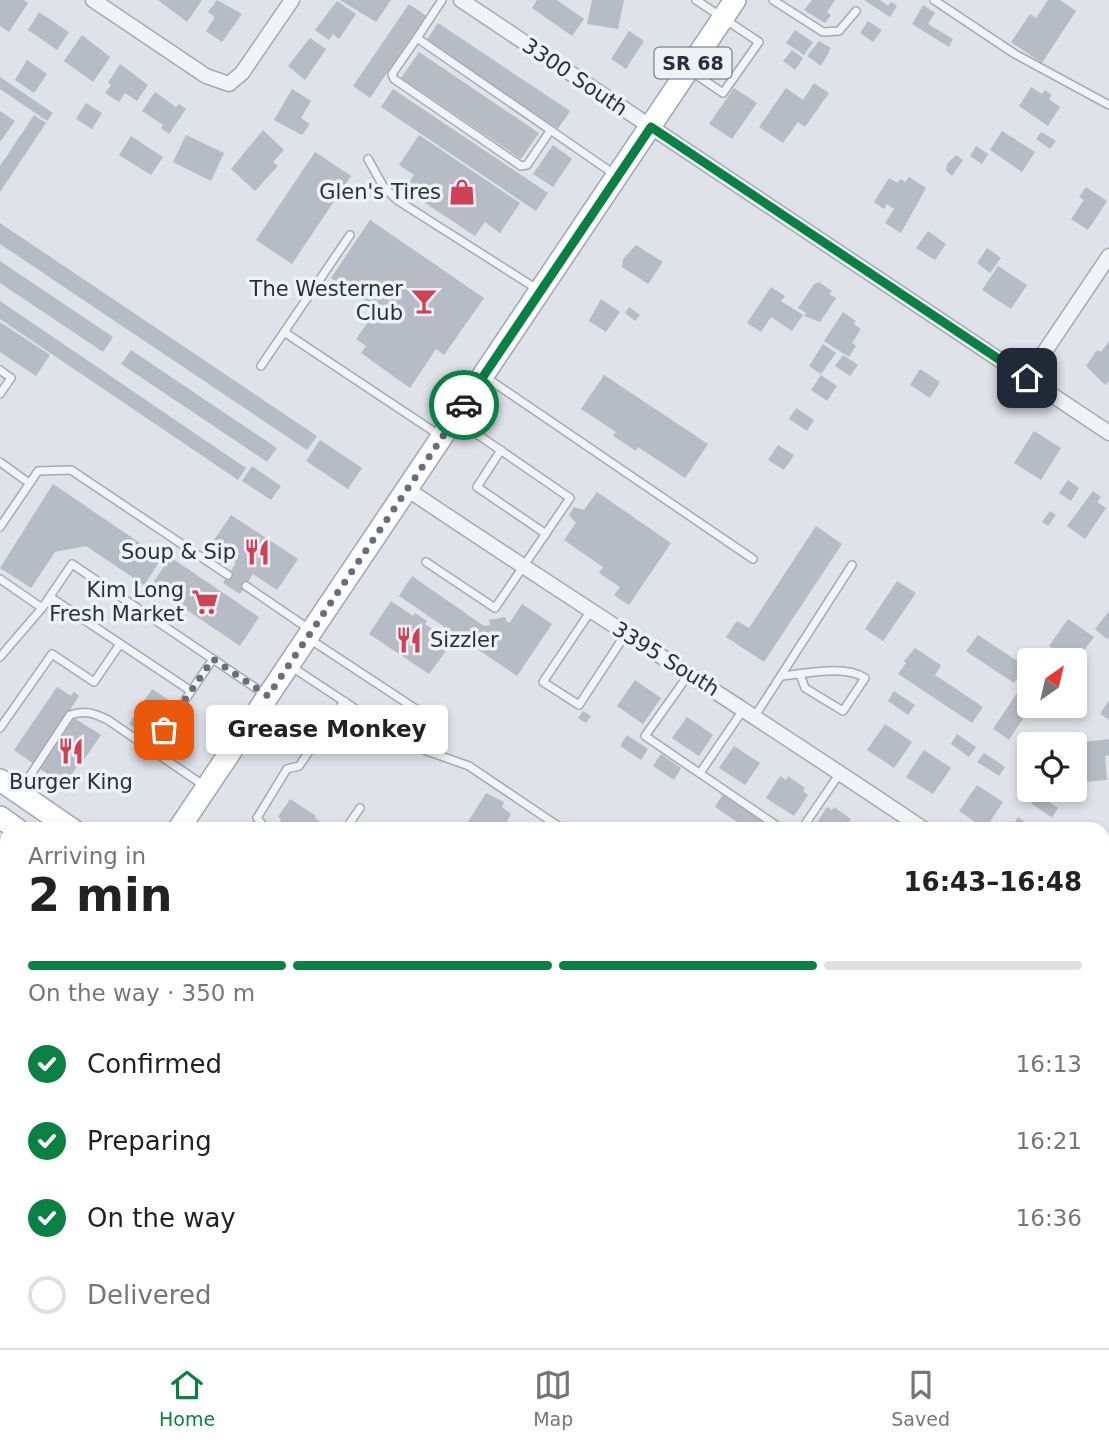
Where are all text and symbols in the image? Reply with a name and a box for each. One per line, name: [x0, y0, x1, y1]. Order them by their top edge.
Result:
street label: 3300 South: [518, 33, 632, 121]
road number: SR 68: [654, 48, 732, 78]
shop icon: Glen's Tires: [447, 177, 477, 207]
place label: Glen's Tires: [319, 180, 441, 204]
place label: The Westerner Club: [249, 277, 403, 325]
bar icon: The Westerner Club: [409, 286, 439, 316]
pin: [997, 348, 1057, 408]
icon: home: [1008, 359, 1046, 397]
courier: [429, 370, 499, 440]
icon: car: [445, 386, 483, 424]
restaurant icon: Soup & Sip: [242, 537, 272, 567]
place label: Soup & Sip: [121, 540, 236, 564]
place label: Kim Long Fresh Market: [49, 578, 184, 626]
supermarket icon: Kim Long Fresh Market: [190, 587, 220, 617]
street label: 3395 South: [608, 617, 724, 701]
restaurant icon: Sizzler: [394, 625, 424, 655]
place label: Sizzler: [430, 628, 499, 652]
north arrow: [1017, 648, 1087, 718]
map controls: [1017, 648, 1087, 802]
pin: [134, 700, 194, 760]
callout: Grease Monkey: [206, 706, 448, 754]
icon: bag: [145, 711, 183, 749]
text: Grease Monkey: [228, 716, 426, 742]
button: locate: [1017, 732, 1087, 802]
restaurant icon: Burger King: [56, 736, 86, 766]
place label: Burger King: [9, 770, 133, 794]
text: Arriving in: [28, 843, 146, 869]
text: 16:43–16:48: [903, 867, 1082, 897]
text: 2 min: [28, 868, 172, 922]
text: On the way · 350 m: [28, 980, 255, 1006]
icon: check: [28, 1045, 66, 1083]
text: Confirmed: [87, 1049, 222, 1079]
text: 16:13: [1016, 1051, 1082, 1077]
icon: check: [28, 1122, 66, 1160]
text: Preparing: [87, 1126, 212, 1156]
text: 16:21: [1016, 1128, 1082, 1154]
icon: check: [28, 1199, 66, 1237]
text: On the way: [87, 1203, 236, 1233]
text: 16:36: [1016, 1205, 1082, 1231]
text: Delivered: [87, 1280, 211, 1310]
tab: Home: [159, 1366, 215, 1430]
tab: Map: [533, 1366, 573, 1430]
tab: Saved: [891, 1366, 950, 1430]

